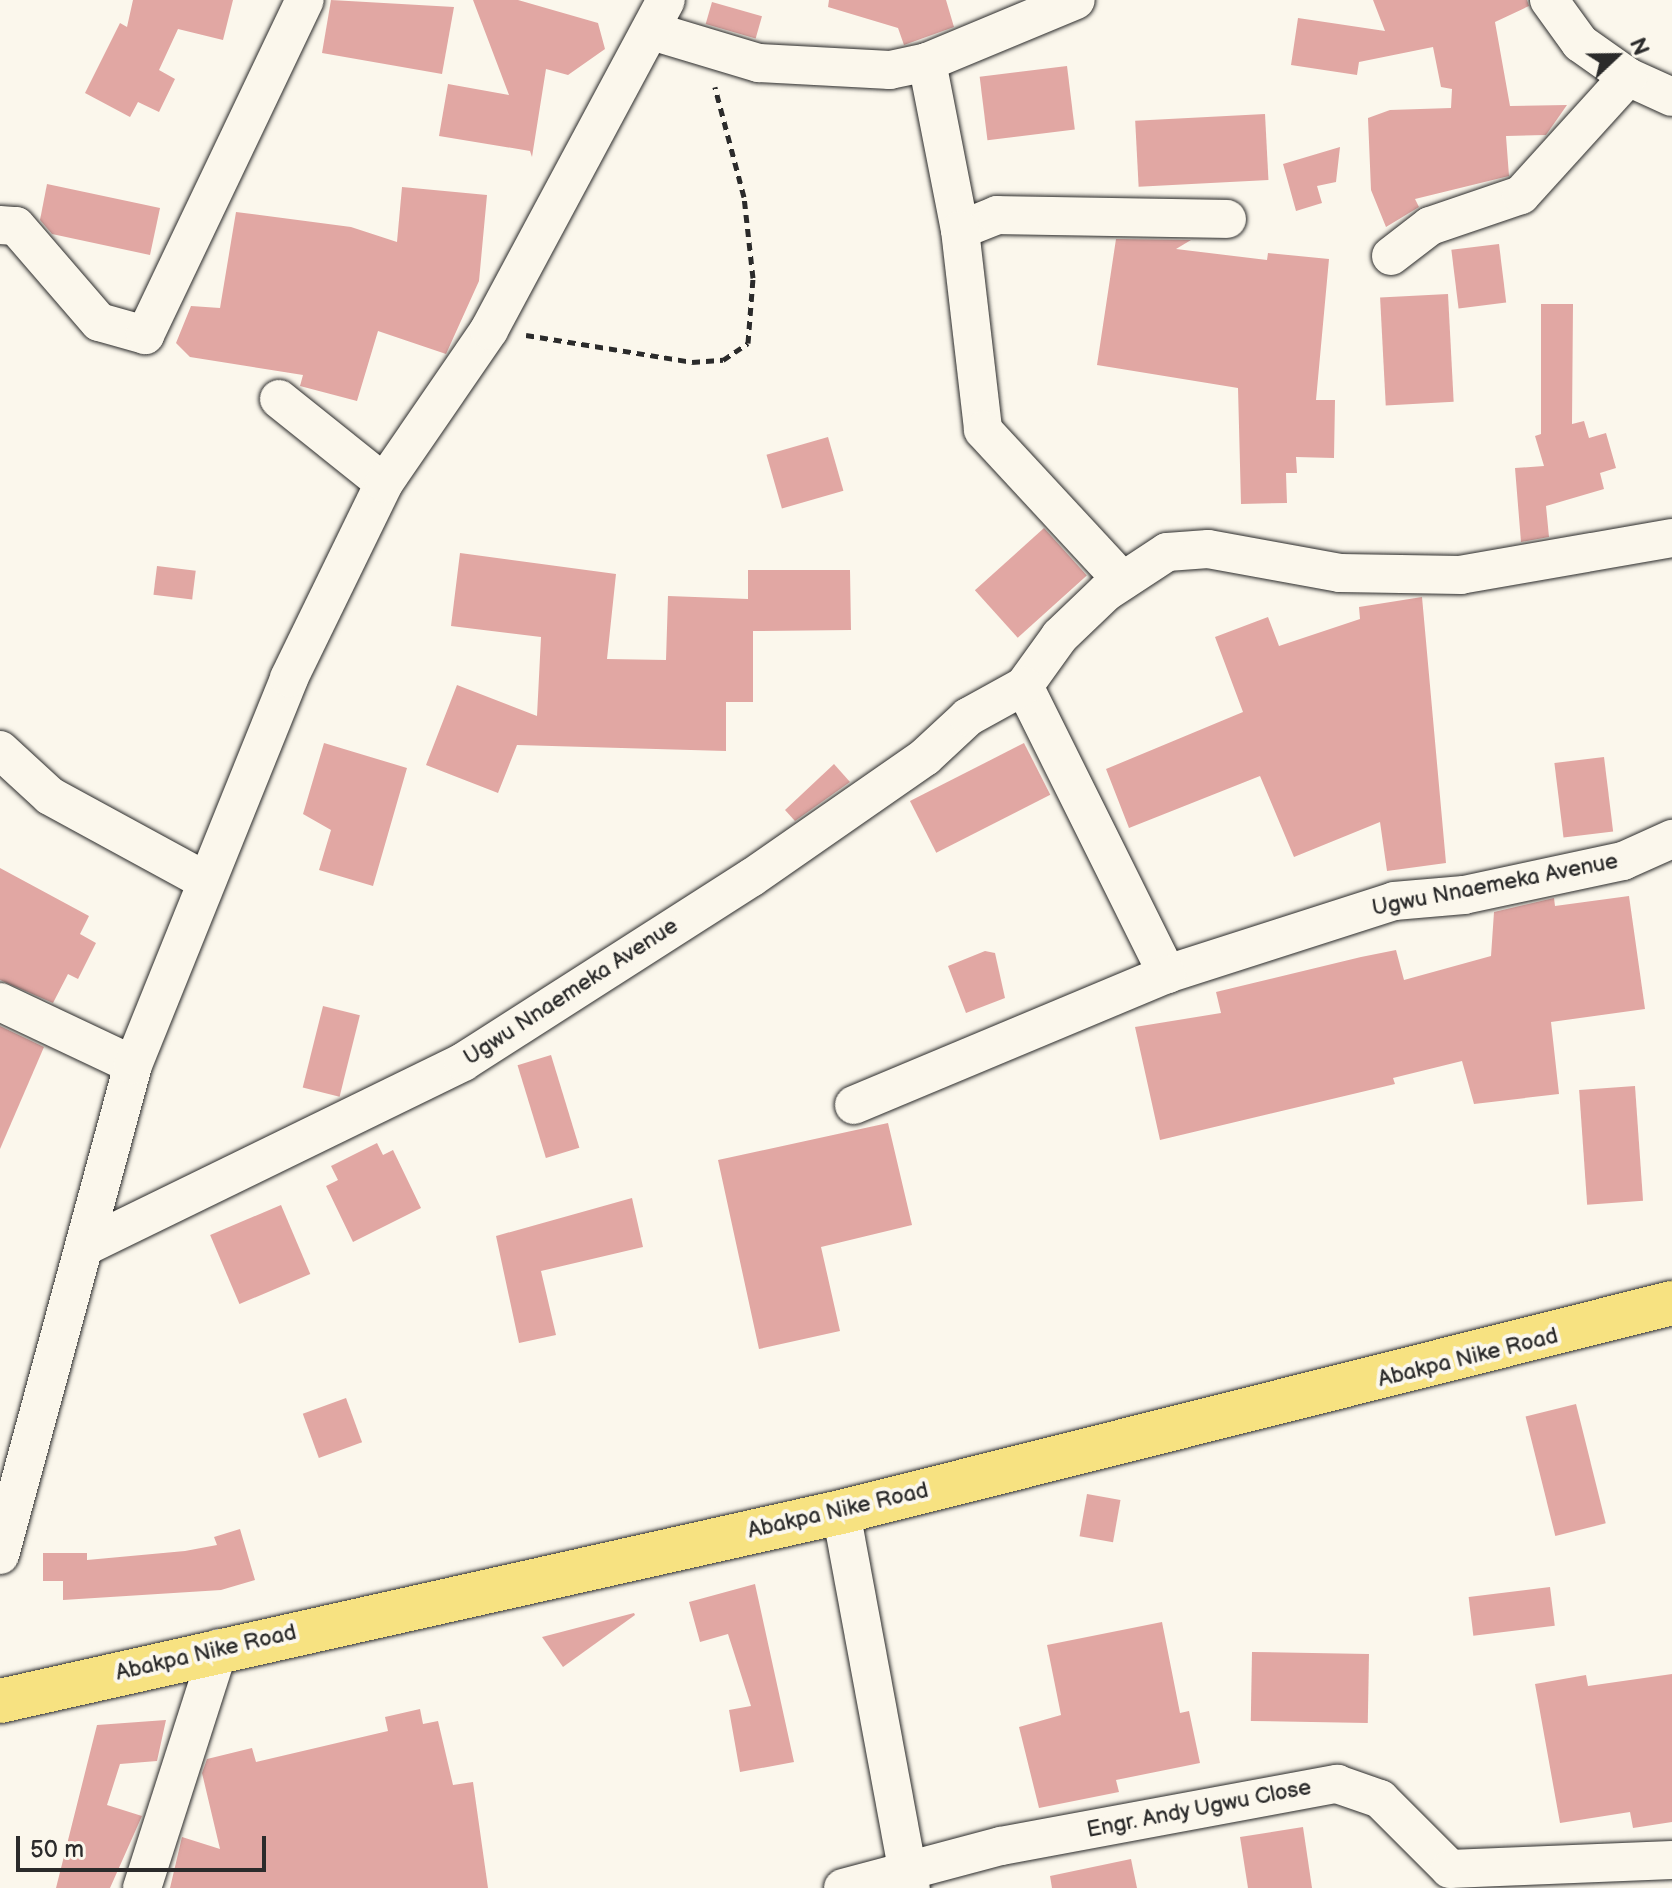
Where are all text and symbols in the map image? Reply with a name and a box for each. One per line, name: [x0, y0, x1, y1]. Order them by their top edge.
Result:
north arrow: [1576, 16, 1656, 96]
text: N: [1623, 34, 1654, 60]
street label: Ugwu Nnaemeka Avenue: [1370, 848, 1620, 922]
street label: Ugwu Nnaemeka Avenue: [459, 913, 683, 1071]
street label: Abakpa Nike Road: [1375, 1323, 1561, 1393]
street label: Abakpa Nike Road: [745, 1477, 931, 1545]
street label: Abakpa Nike Road: [113, 1619, 299, 1687]
street label: Engr. Andy Ugwu Close: [1084, 1774, 1314, 1844]
scale bar: [20, 1820, 270, 1870]
text: 50 m: [30, 1835, 84, 1864]

